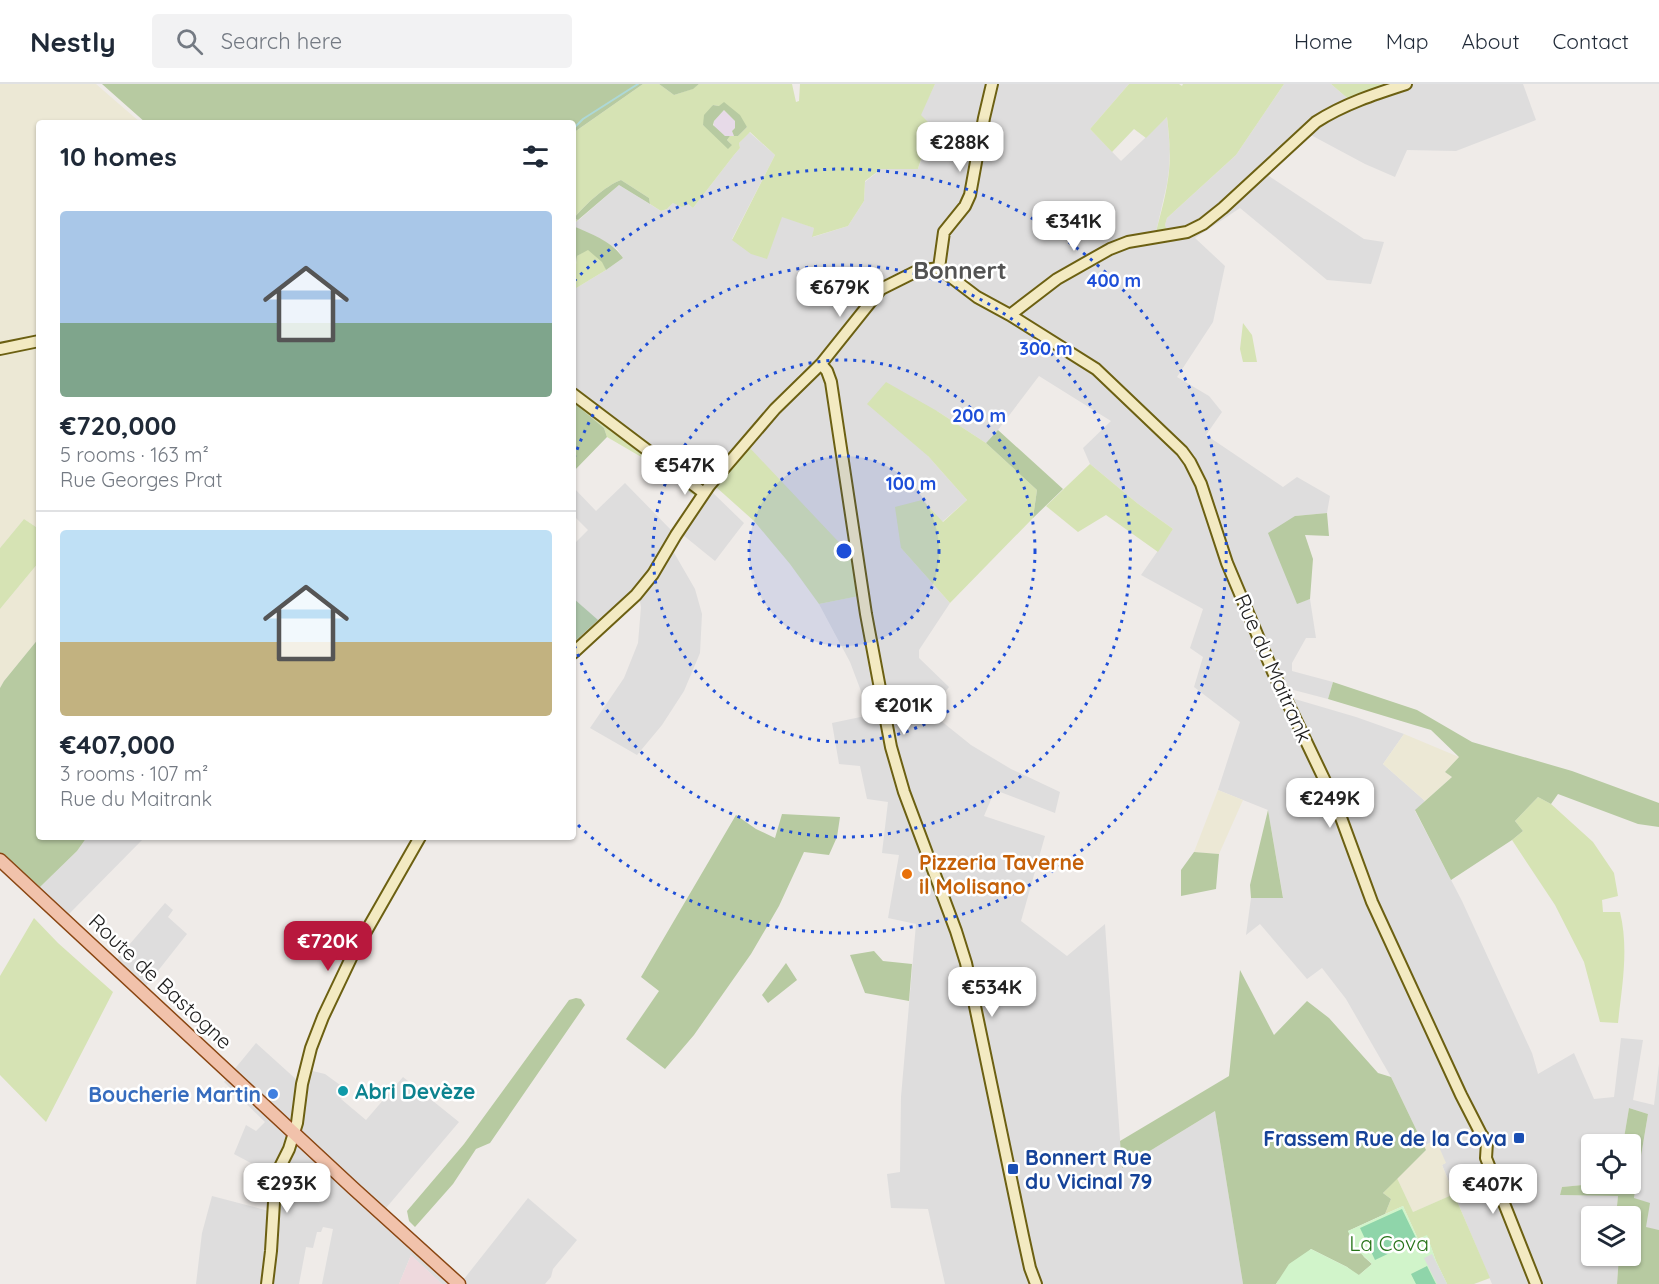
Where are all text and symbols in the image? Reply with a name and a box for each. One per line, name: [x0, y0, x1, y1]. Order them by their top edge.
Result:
search box: [152, 14, 572, 68]
text: Nestly: [30, 24, 116, 59]
icon: search: [173, 25, 206, 58]
text: Search here: [221, 27, 342, 55]
text: Home: [1294, 28, 1353, 54]
text: Map: [1386, 28, 1429, 54]
text: About: [1462, 28, 1520, 54]
text: Contact: [1553, 28, 1629, 54]
pin: €288K: [918, 122, 1002, 173]
text: €288K: [931, 129, 989, 154]
text: 10 homes: [60, 140, 177, 173]
icon: filters: [519, 140, 552, 173]
pin: €341K: [1032, 201, 1116, 252]
text: €341K: [1046, 208, 1102, 233]
icon: home: [252, 250, 360, 358]
district label: Bonnert: [913, 255, 1007, 285]
pin: €679K: [798, 267, 882, 318]
text: 400 m: [1087, 269, 1141, 292]
text: €679K: [810, 274, 870, 299]
text: 300 m: [1019, 337, 1073, 360]
text: 200 m: [952, 404, 1006, 427]
text: €720,000: [60, 409, 176, 442]
text: 5 rooms · 163 m²: [60, 442, 209, 467]
pin: €547K: [643, 445, 727, 496]
text: €547K: [655, 452, 715, 477]
text: Rue Georges Prat: [60, 467, 223, 492]
text: 100 m: [886, 472, 936, 495]
centre of rings: [834, 541, 854, 561]
icon: home: [252, 569, 360, 677]
street label: Rue du Maitrank: [1230, 590, 1318, 746]
pin: €201K: [862, 685, 946, 736]
text: €201K: [875, 692, 933, 717]
text: €407,000: [60, 728, 175, 761]
text: 3 rooms · 107 m²: [60, 761, 208, 786]
pin: €249K: [1288, 778, 1372, 829]
text: €249K: [1300, 785, 1360, 810]
text: Rue du Maitrank: [60, 786, 212, 811]
place label: Pizzeria Taverne il Molisano: [919, 849, 1084, 899]
marker: Pizzeria Taverne il Molisano: [900, 867, 914, 881]
street label: Route de Bastogne: [84, 908, 238, 1054]
pin: €720K: [286, 921, 370, 972]
text: €720K: [298, 928, 358, 953]
pin: €534K: [950, 967, 1034, 1018]
text: €534K: [962, 974, 1022, 999]
place label: Abri Devèze: [355, 1078, 475, 1104]
place label: Boucherie Martin: [88, 1081, 261, 1107]
marker: Abri Devèze: [336, 1084, 350, 1098]
marker: Boucherie Martin: [266, 1087, 280, 1101]
place label: Frassem Rue de la Cova: [1263, 1125, 1507, 1151]
marker: Frassem Rue de la Cova: [1512, 1131, 1526, 1145]
map controls: [1581, 1134, 1641, 1266]
button: locate: [1581, 1134, 1641, 1194]
place label: Bonnert Rue du Vicinal 79: [1025, 1144, 1153, 1194]
marker: Bonnert Rue du Vicinal 79: [1006, 1162, 1020, 1176]
pin: €293K: [245, 1163, 329, 1214]
pin: €407K: [1451, 1164, 1535, 1215]
text: €293K: [257, 1170, 317, 1195]
text: €407K: [1463, 1171, 1523, 1196]
button: layers: [1581, 1206, 1641, 1266]
park label: La Cova: [1349, 1230, 1429, 1256]

